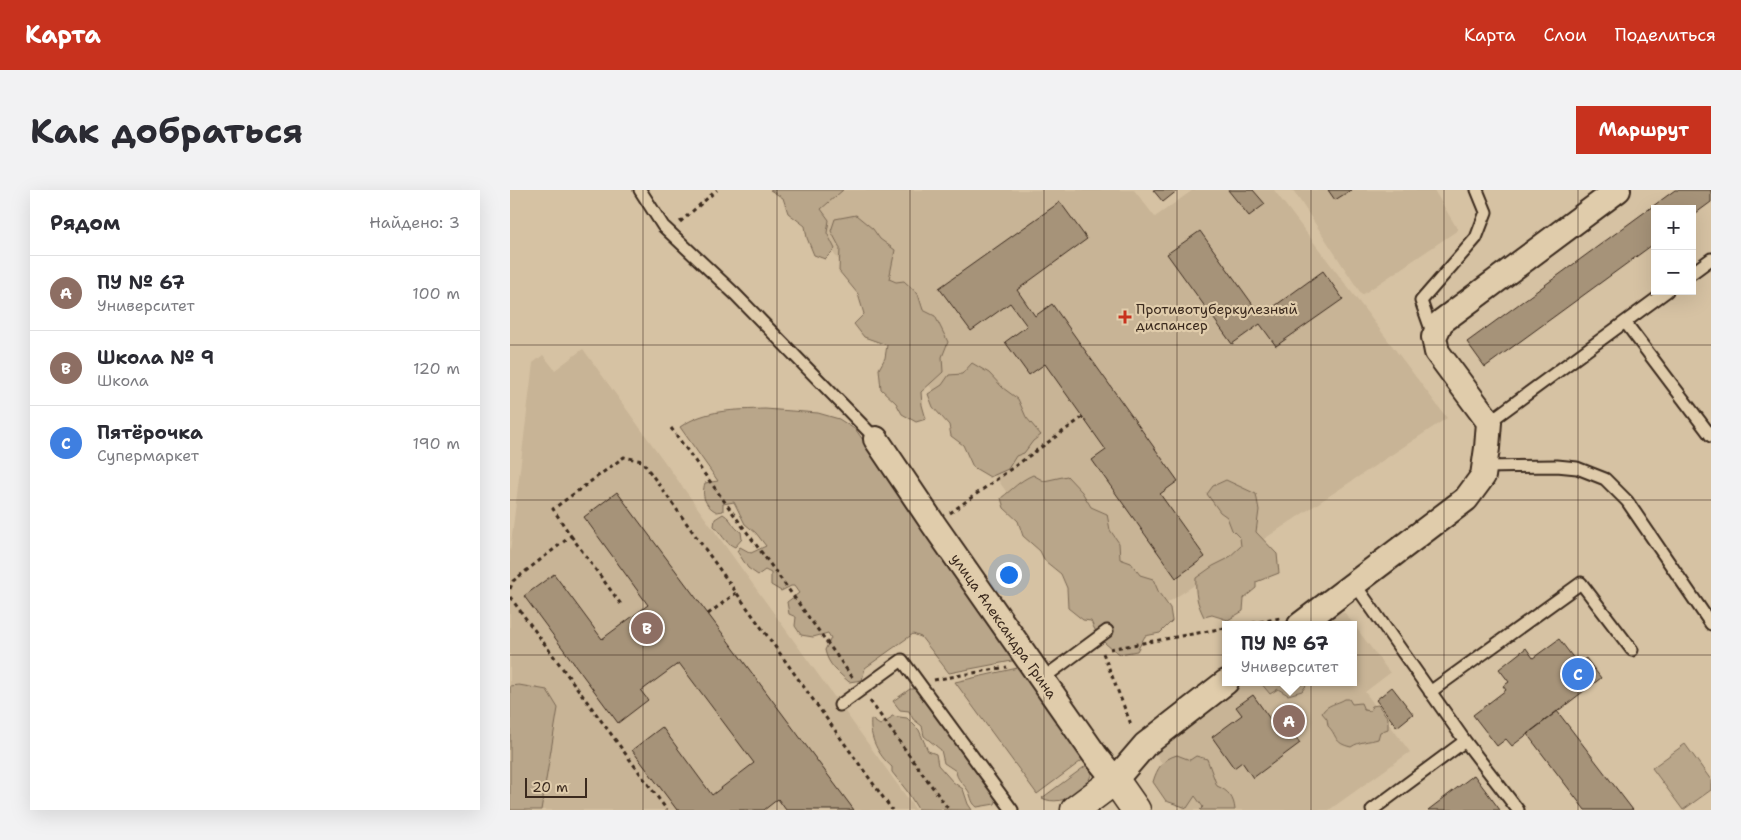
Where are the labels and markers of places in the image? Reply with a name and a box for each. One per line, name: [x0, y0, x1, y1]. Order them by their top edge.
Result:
place label: Противотуберкулезный диспансер: [1136, 300, 1298, 334]
marker: Противотуберкулезный диспансер: [1118, 310, 1132, 324]
pin: B: [631, 609, 663, 647]
pin: C: [1562, 655, 1594, 693]
pin: A: [1273, 702, 1305, 740]

